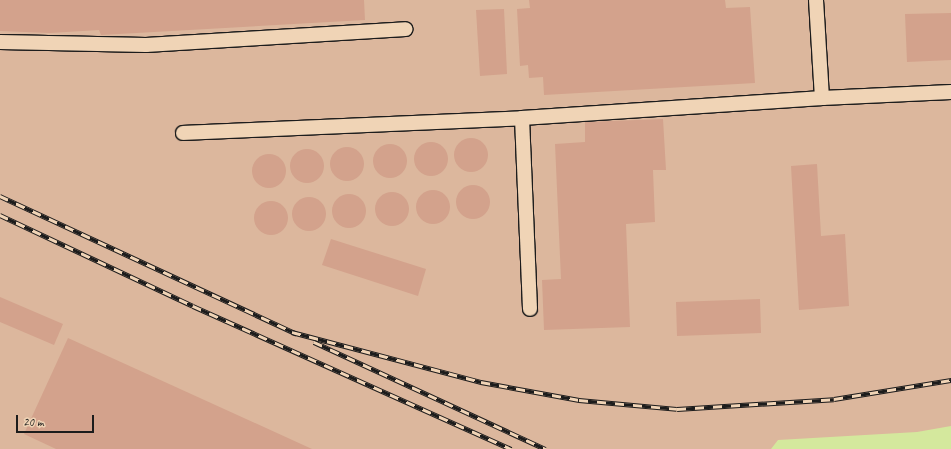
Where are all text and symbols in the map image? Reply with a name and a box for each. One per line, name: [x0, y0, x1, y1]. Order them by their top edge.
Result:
scale bar: [18, 407, 96, 433]
text: 20 m: [23, 414, 43, 430]

